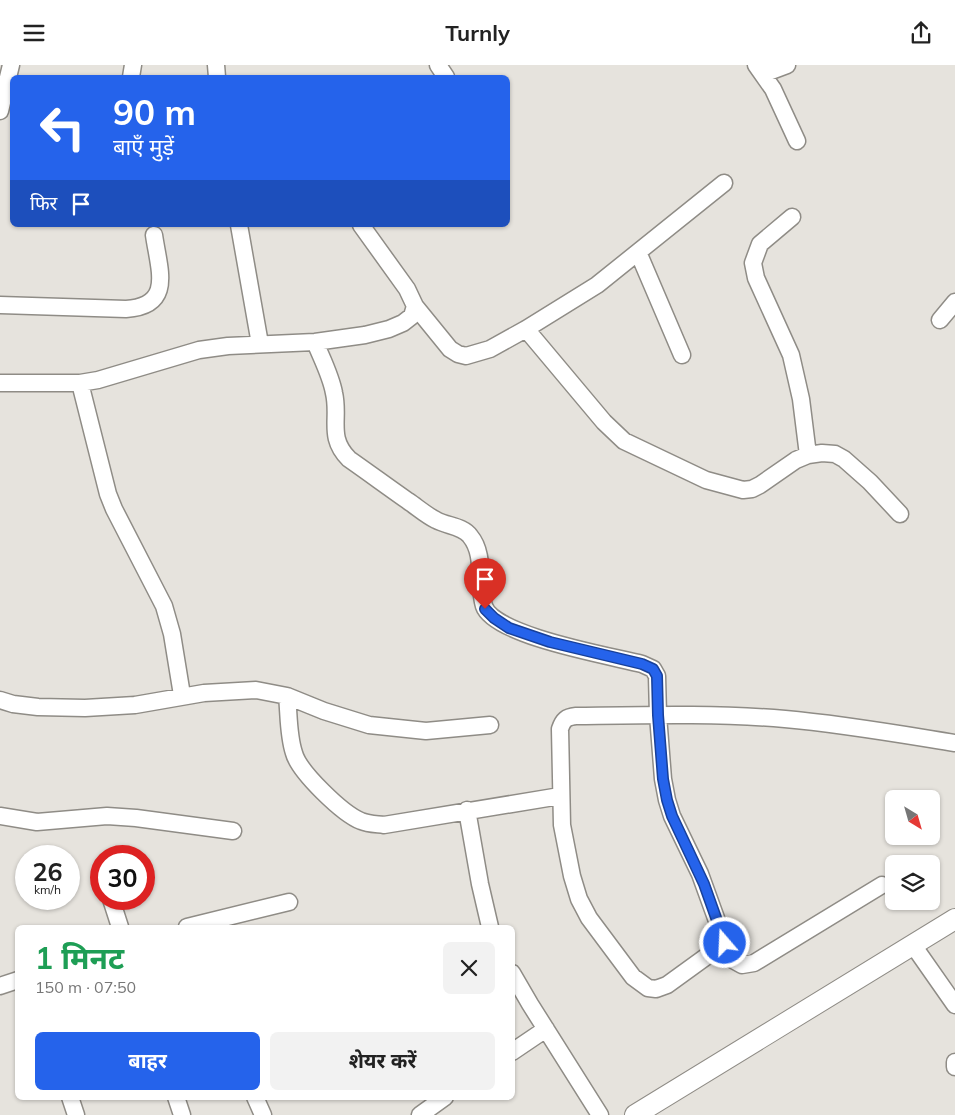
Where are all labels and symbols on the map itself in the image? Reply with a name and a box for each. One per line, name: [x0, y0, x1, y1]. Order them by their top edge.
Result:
pin: [464, 558, 506, 609]
north arrow: [885, 790, 940, 845]
speed limit sign: 30: [90, 845, 155, 910]
position arrow: [698, 916, 750, 968]

